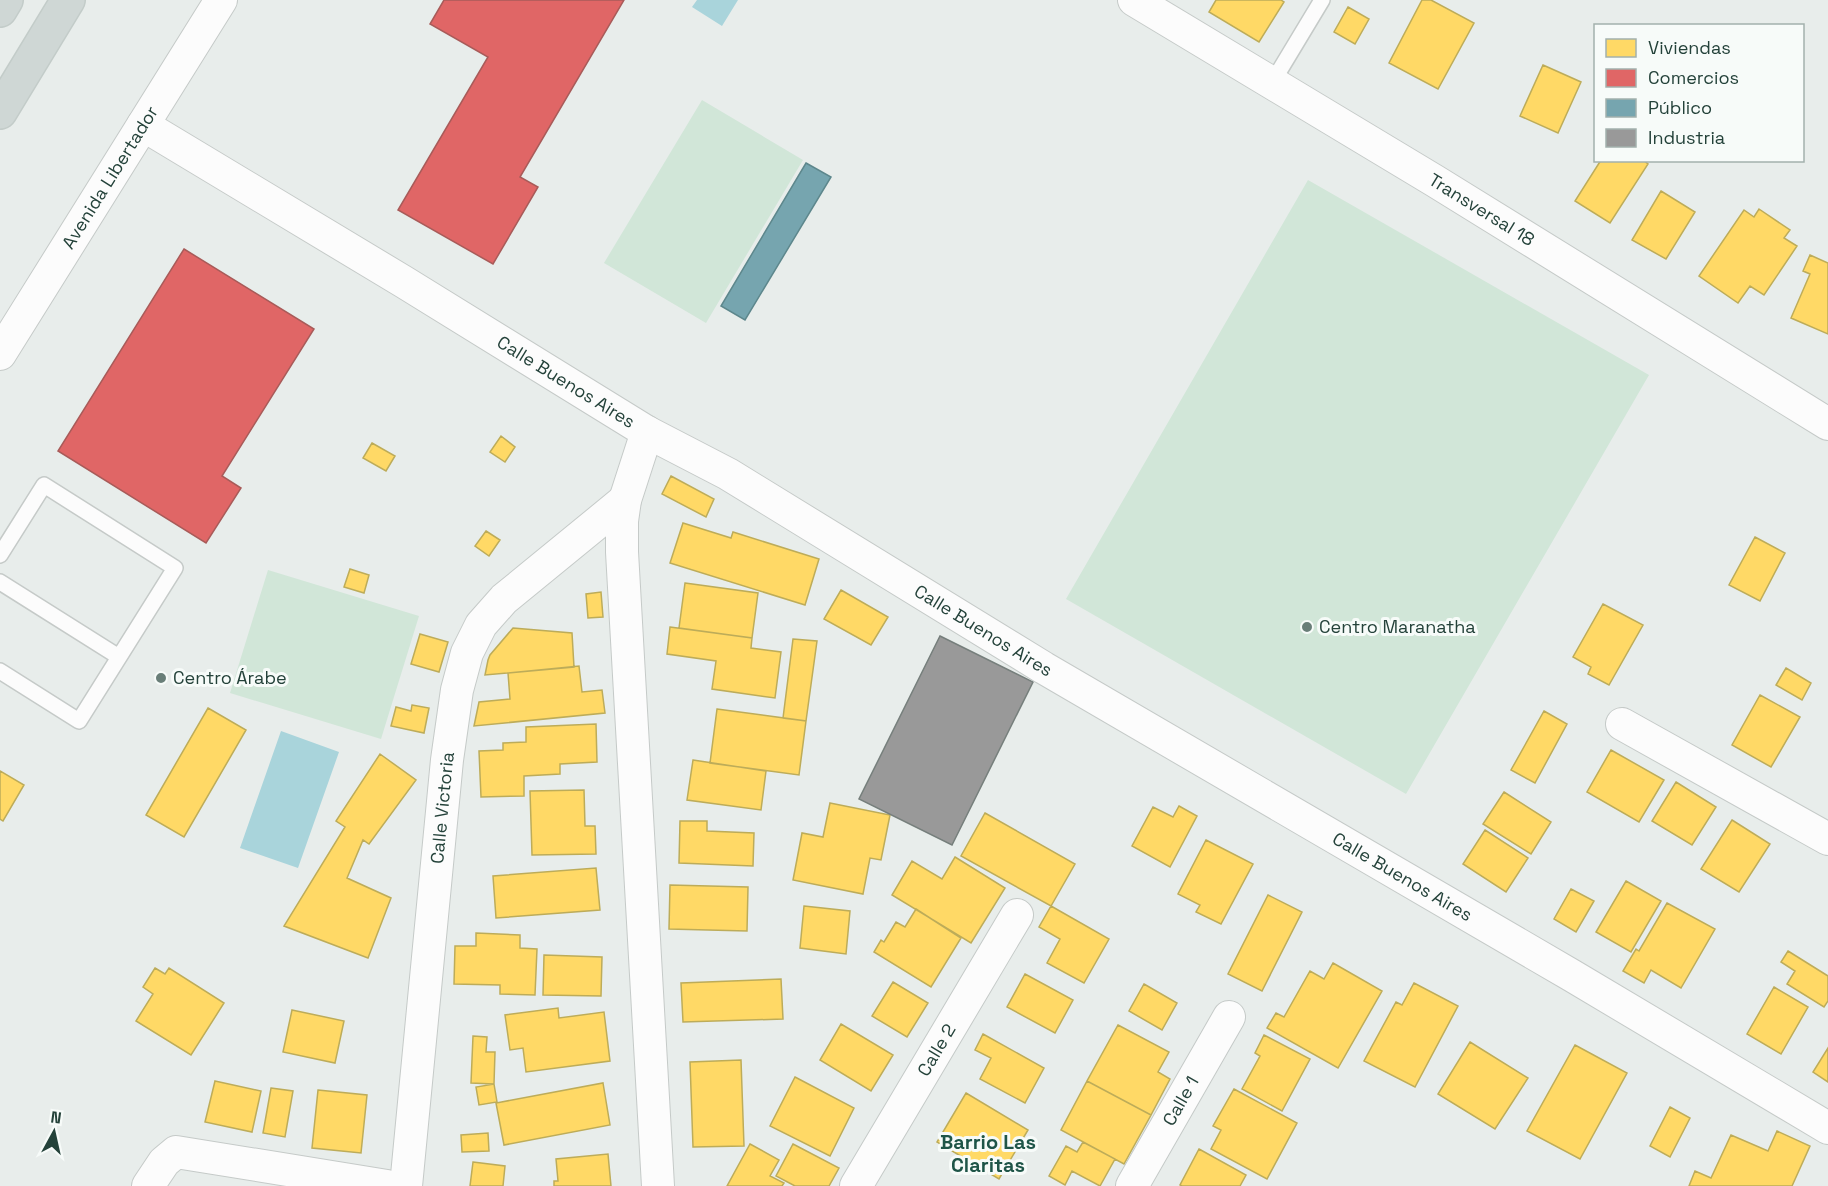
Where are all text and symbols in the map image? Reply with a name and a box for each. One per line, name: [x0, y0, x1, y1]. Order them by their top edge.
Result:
legend: [1594, 24, 1804, 162]
text: Viviendas: [1648, 36, 1731, 59]
text: Comercios: [1648, 66, 1739, 89]
text: Público: [1648, 96, 1712, 119]
street label: Avenida Libertador: [56, 101, 163, 253]
text: Industria: [1648, 126, 1725, 149]
street label: Transversal 18: [1425, 168, 1539, 251]
street label: Calle Buenos Aires: [493, 330, 640, 433]
street label: Calle Buenos Aires: [910, 579, 1057, 681]
place label: Centro Maranatha: [1319, 615, 1476, 638]
marker: Centro Maranatha: [1300, 620, 1314, 634]
place label: Centro Árabe: [173, 666, 287, 689]
marker: Centro Árabe: [154, 671, 168, 685]
street label: Calle Victoria: [425, 750, 459, 865]
street label: Calle Buenos Aires: [1329, 827, 1477, 926]
street label: Calle 2: [912, 1020, 961, 1080]
street label: Calle 1: [1157, 1072, 1204, 1130]
north arrow: [24, 1102, 84, 1162]
text: N: [49, 1106, 63, 1129]
district label: Barrio Las Claritas: [940, 1129, 1036, 1178]

